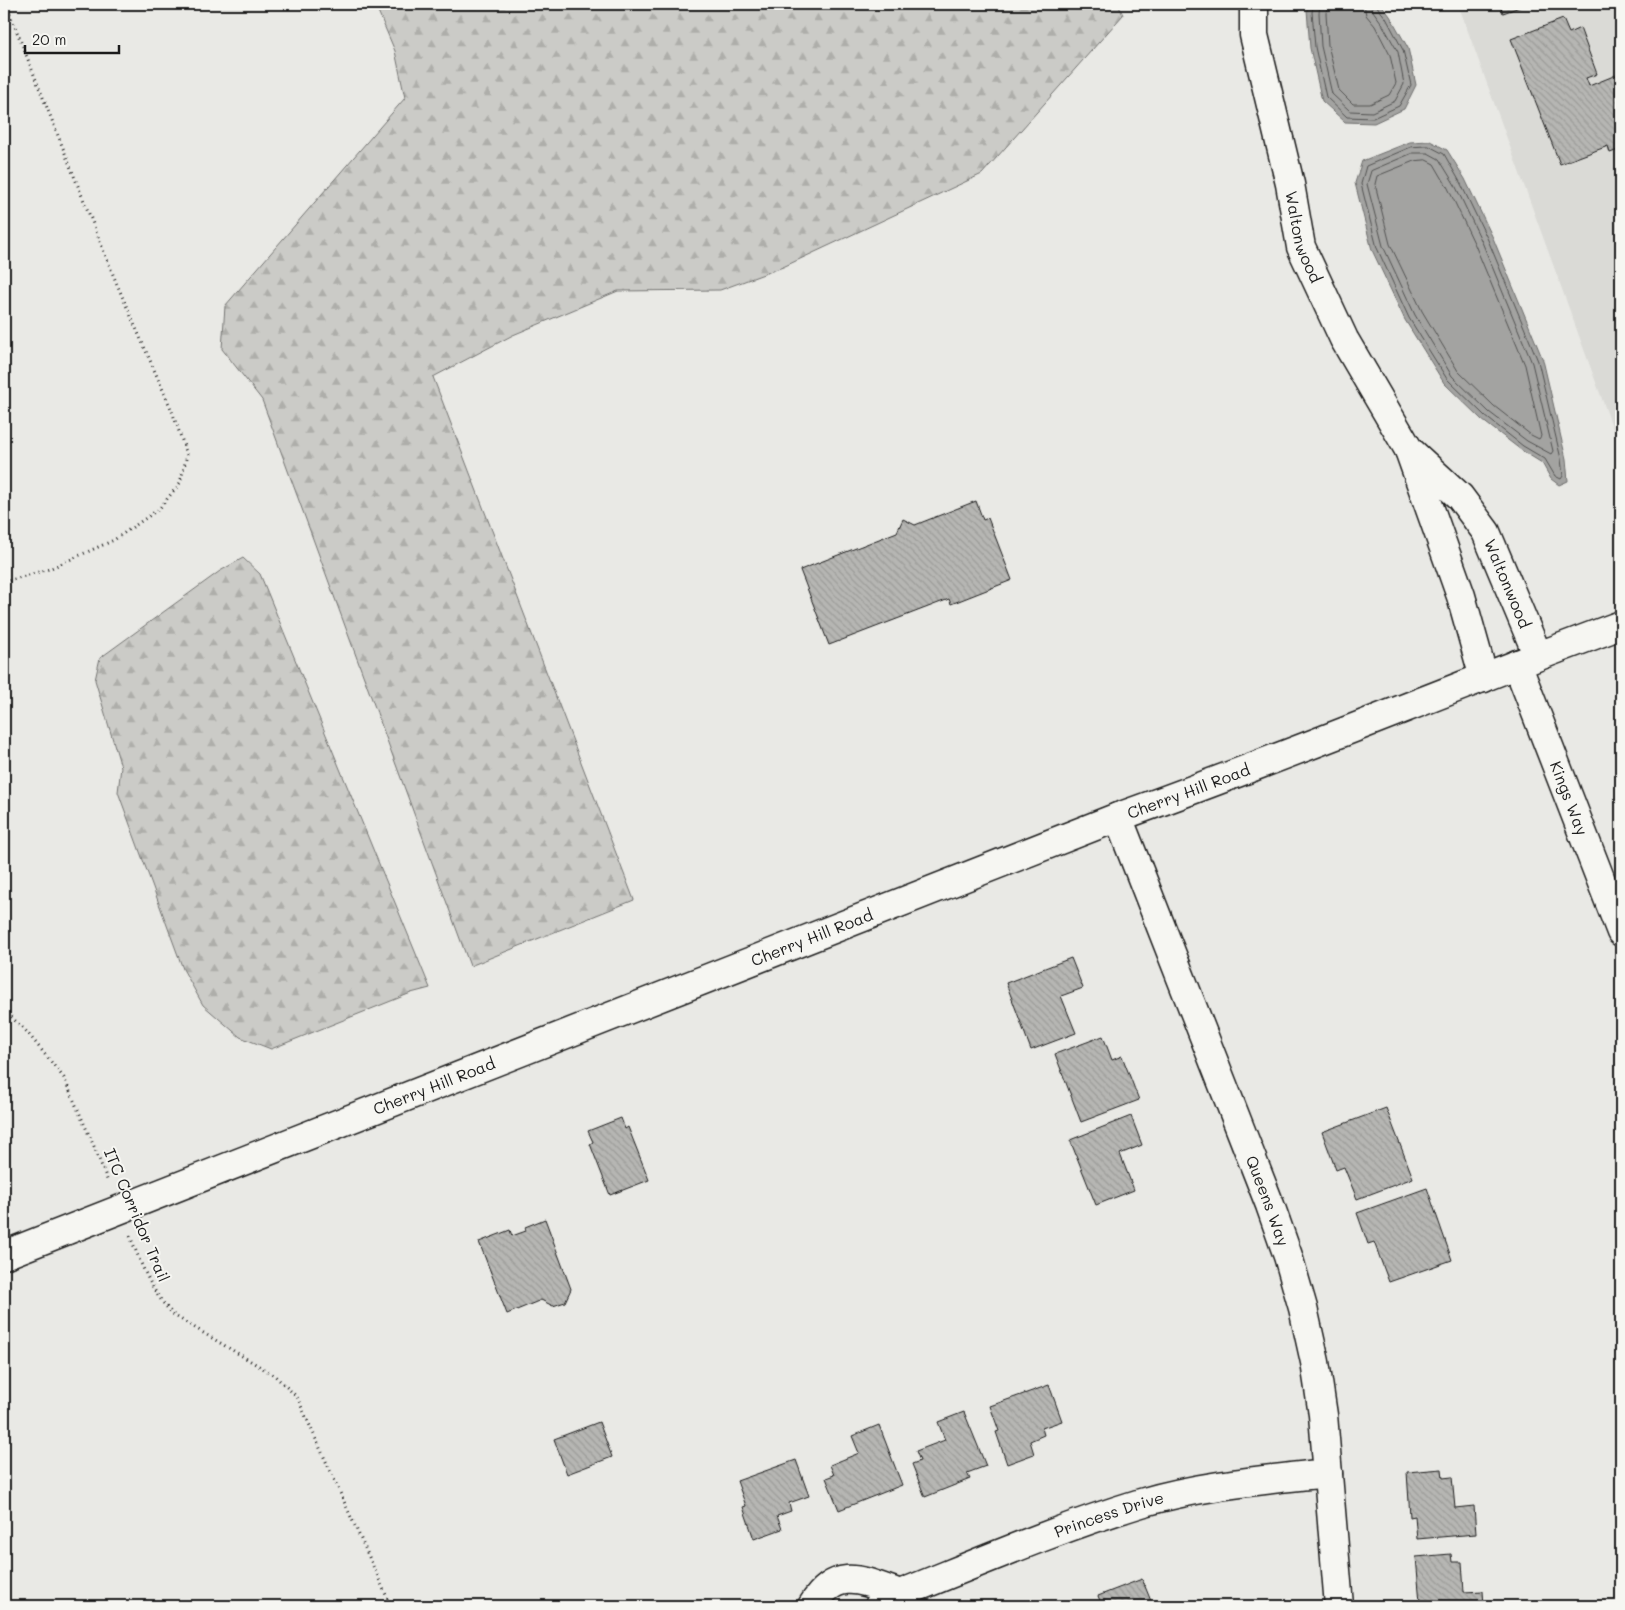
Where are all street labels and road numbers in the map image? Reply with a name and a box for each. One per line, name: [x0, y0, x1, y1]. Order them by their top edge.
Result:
street label: Waltonwood: [1281, 189, 1327, 286]
street label: Waltonwood: [1480, 535, 1536, 631]
street label: Cherry Hill Road: [1124, 758, 1253, 823]
street label: Kings Way: [1546, 758, 1593, 838]
street label: Cherry Hill Road: [748, 903, 876, 970]
street label: Cherry Hill Road: [370, 1052, 498, 1119]
street label: ITC Corridor Trail: [100, 1145, 175, 1285]
street label: Queens Way: [1242, 1152, 1295, 1249]
street label: Princess Drive: [1051, 1486, 1166, 1542]

